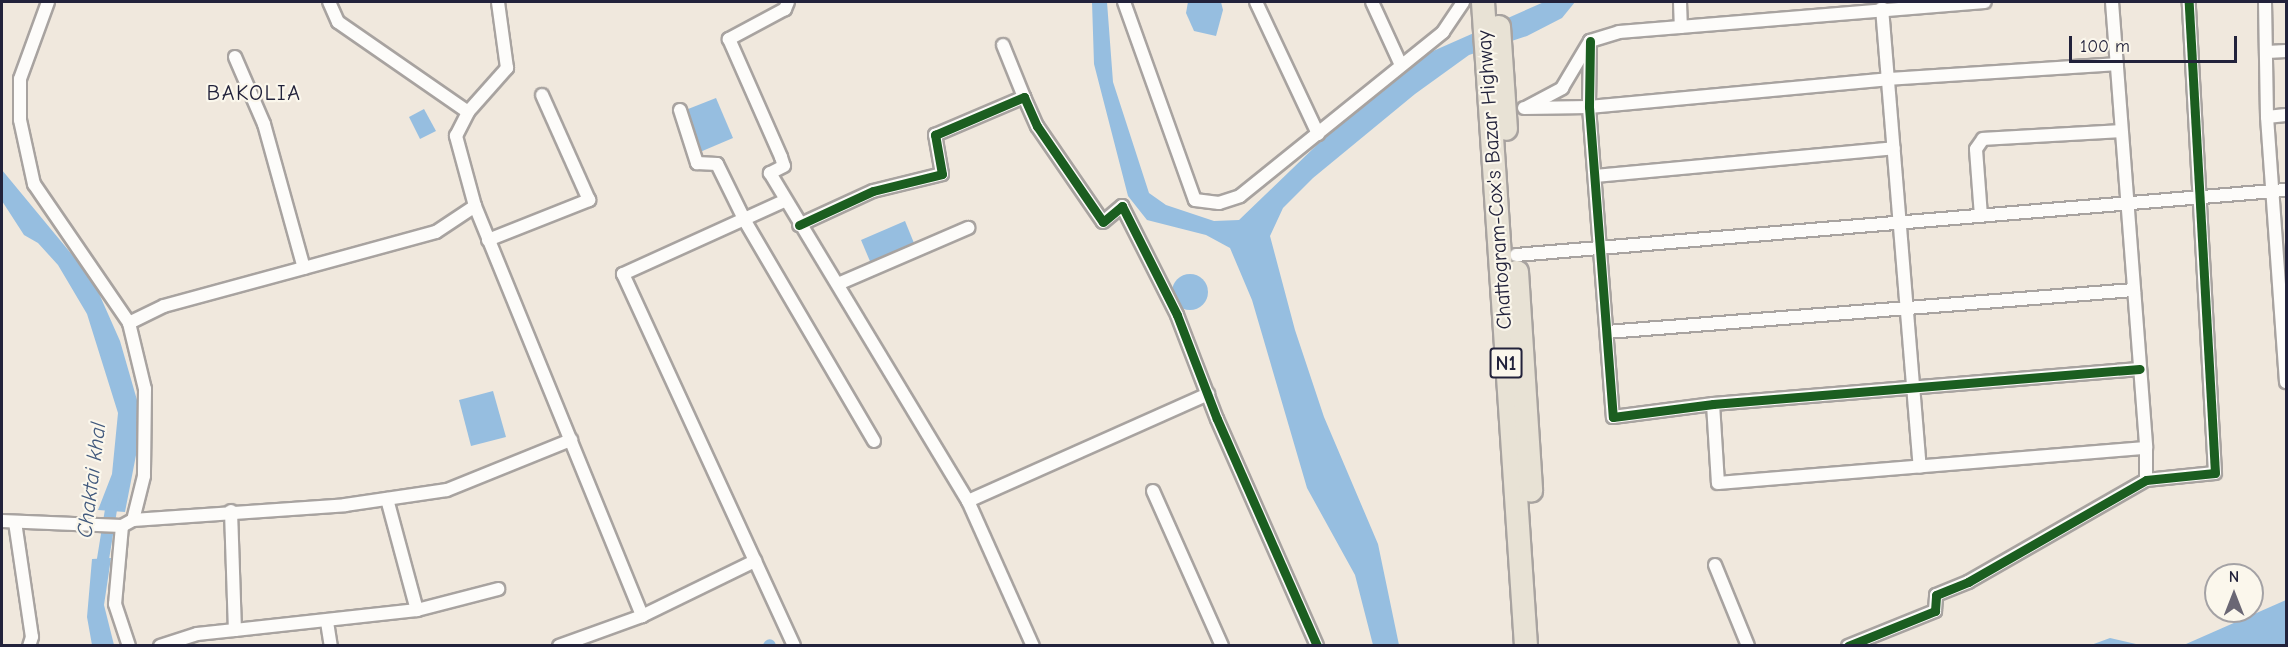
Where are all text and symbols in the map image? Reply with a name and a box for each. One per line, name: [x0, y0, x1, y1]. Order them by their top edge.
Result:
scale bar: [2072, 24, 2240, 62]
street label: Chattogram-Cox's Bazar Highway: [1471, 30, 1517, 330]
text: 100 m: [2080, 36, 2130, 57]
district label: BAKOLIA: [207, 81, 301, 107]
road number: N1: [1490, 346, 1522, 380]
water label: Chaktai khal: [72, 421, 112, 539]
north arrow: [2204, 563, 2264, 623]
text: N: [2229, 568, 2239, 586]

